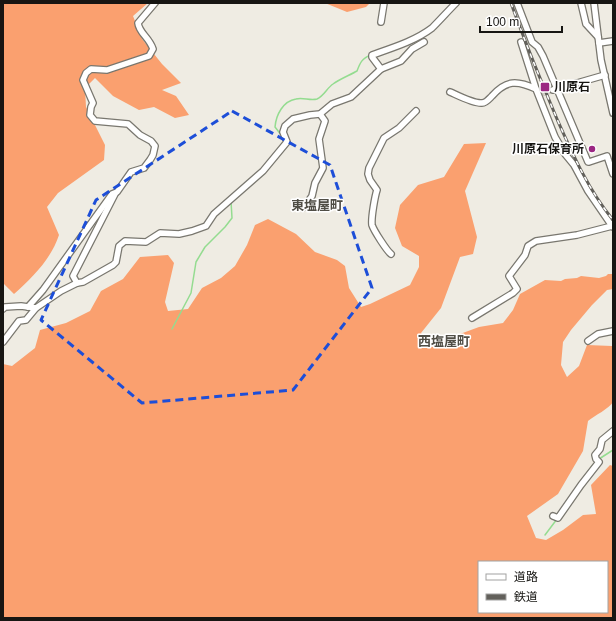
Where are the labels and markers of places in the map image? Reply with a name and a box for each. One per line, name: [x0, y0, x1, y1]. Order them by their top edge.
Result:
place label: 川原石: [554, 80, 590, 94]
marker: 川原石: [539, 81, 551, 93]
place label: 川原石保育所: [512, 142, 584, 156]
marker: 川原石保育所: [587, 144, 597, 154]

